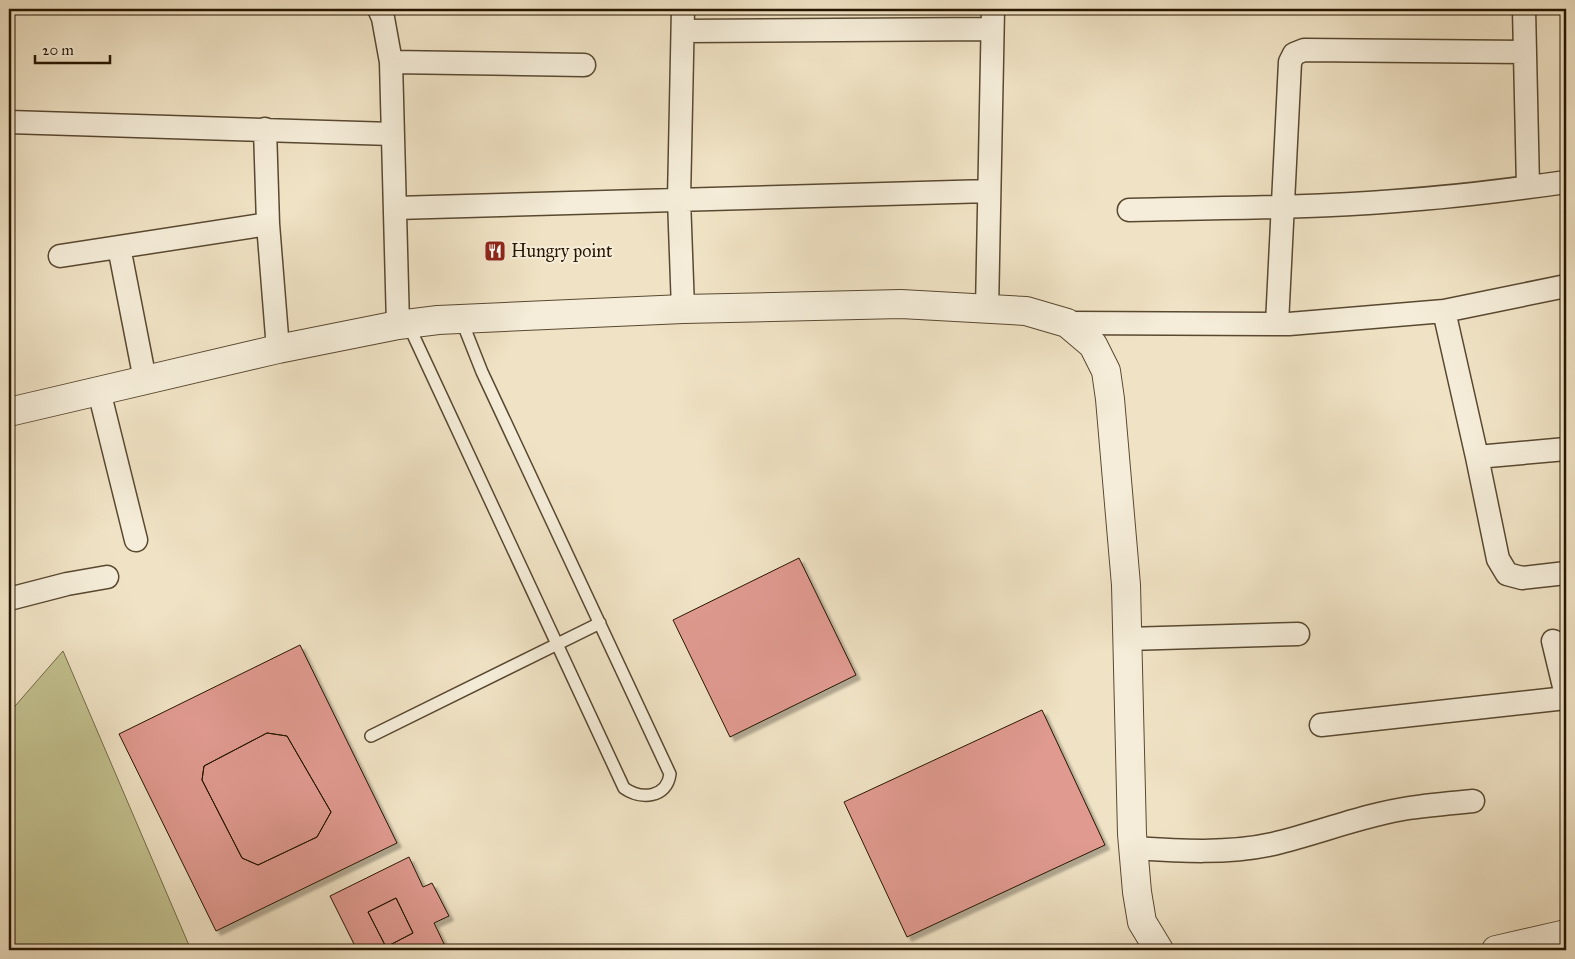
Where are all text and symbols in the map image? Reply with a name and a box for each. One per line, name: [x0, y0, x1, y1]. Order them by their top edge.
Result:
scale bar: [35, 32, 110, 64]
text: 20 m: [42, 41, 74, 59]
restaurant icon: Hungry point: [483, 239, 507, 263]
place label: Hungry point: [511, 240, 613, 263]

